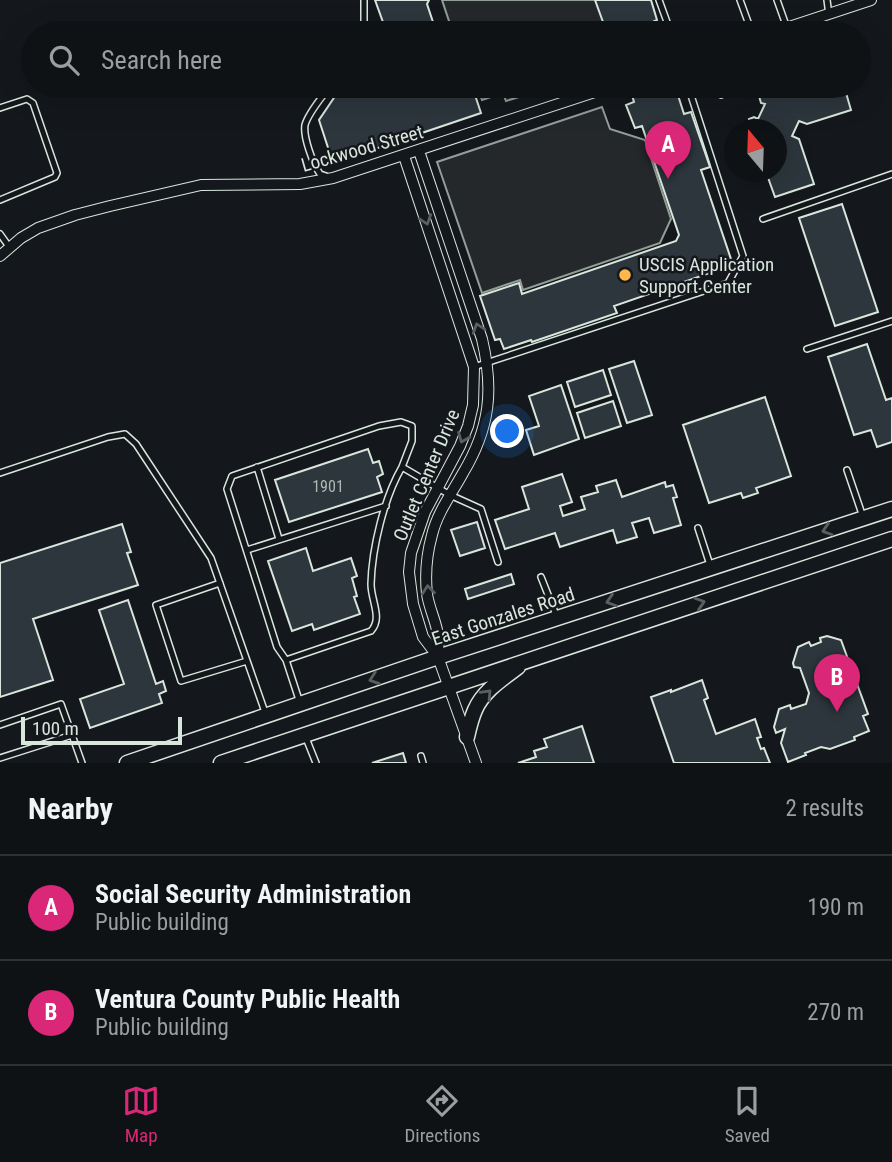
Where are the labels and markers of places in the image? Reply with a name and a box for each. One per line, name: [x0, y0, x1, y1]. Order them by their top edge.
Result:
pin: A: [645, 121, 691, 179]
place label: USCIS Application Support Center: [639, 253, 774, 298]
marker: USCIS Application Support Center: [617, 267, 633, 283]
pin: B: [814, 654, 860, 712]

